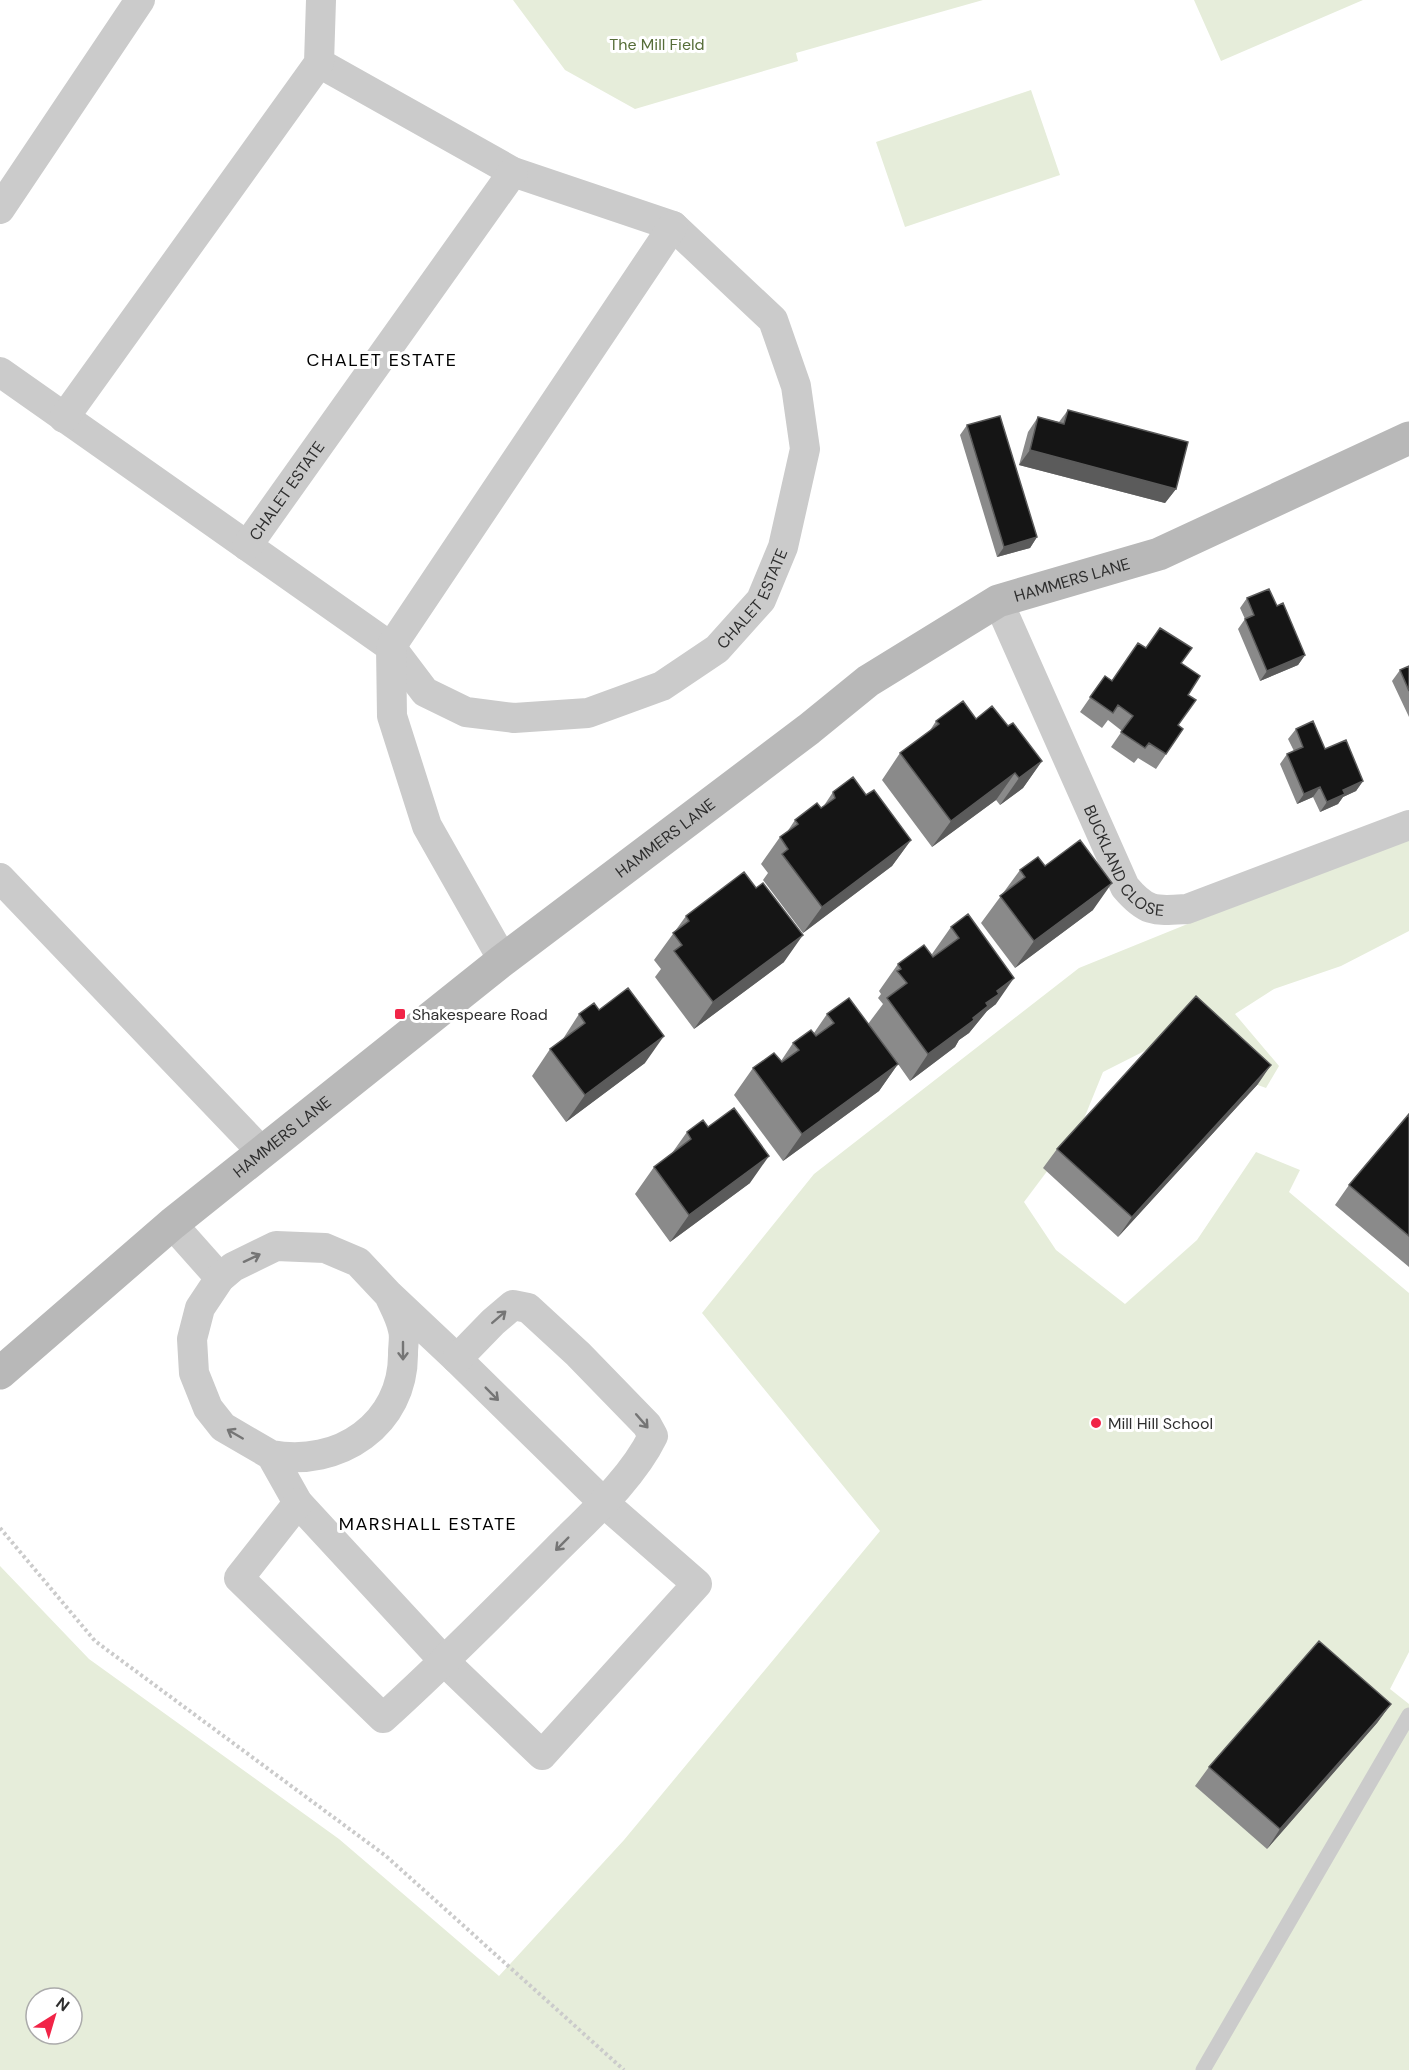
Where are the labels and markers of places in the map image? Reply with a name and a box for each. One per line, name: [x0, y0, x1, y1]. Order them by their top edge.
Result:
place label: Shakespeare Road: [412, 1004, 548, 1025]
marker: Shakespeare Road: [393, 1007, 407, 1021]
place label: Mill Hill School: [1108, 1413, 1213, 1434]
marker: Mill Hill School: [1089, 1416, 1103, 1430]

